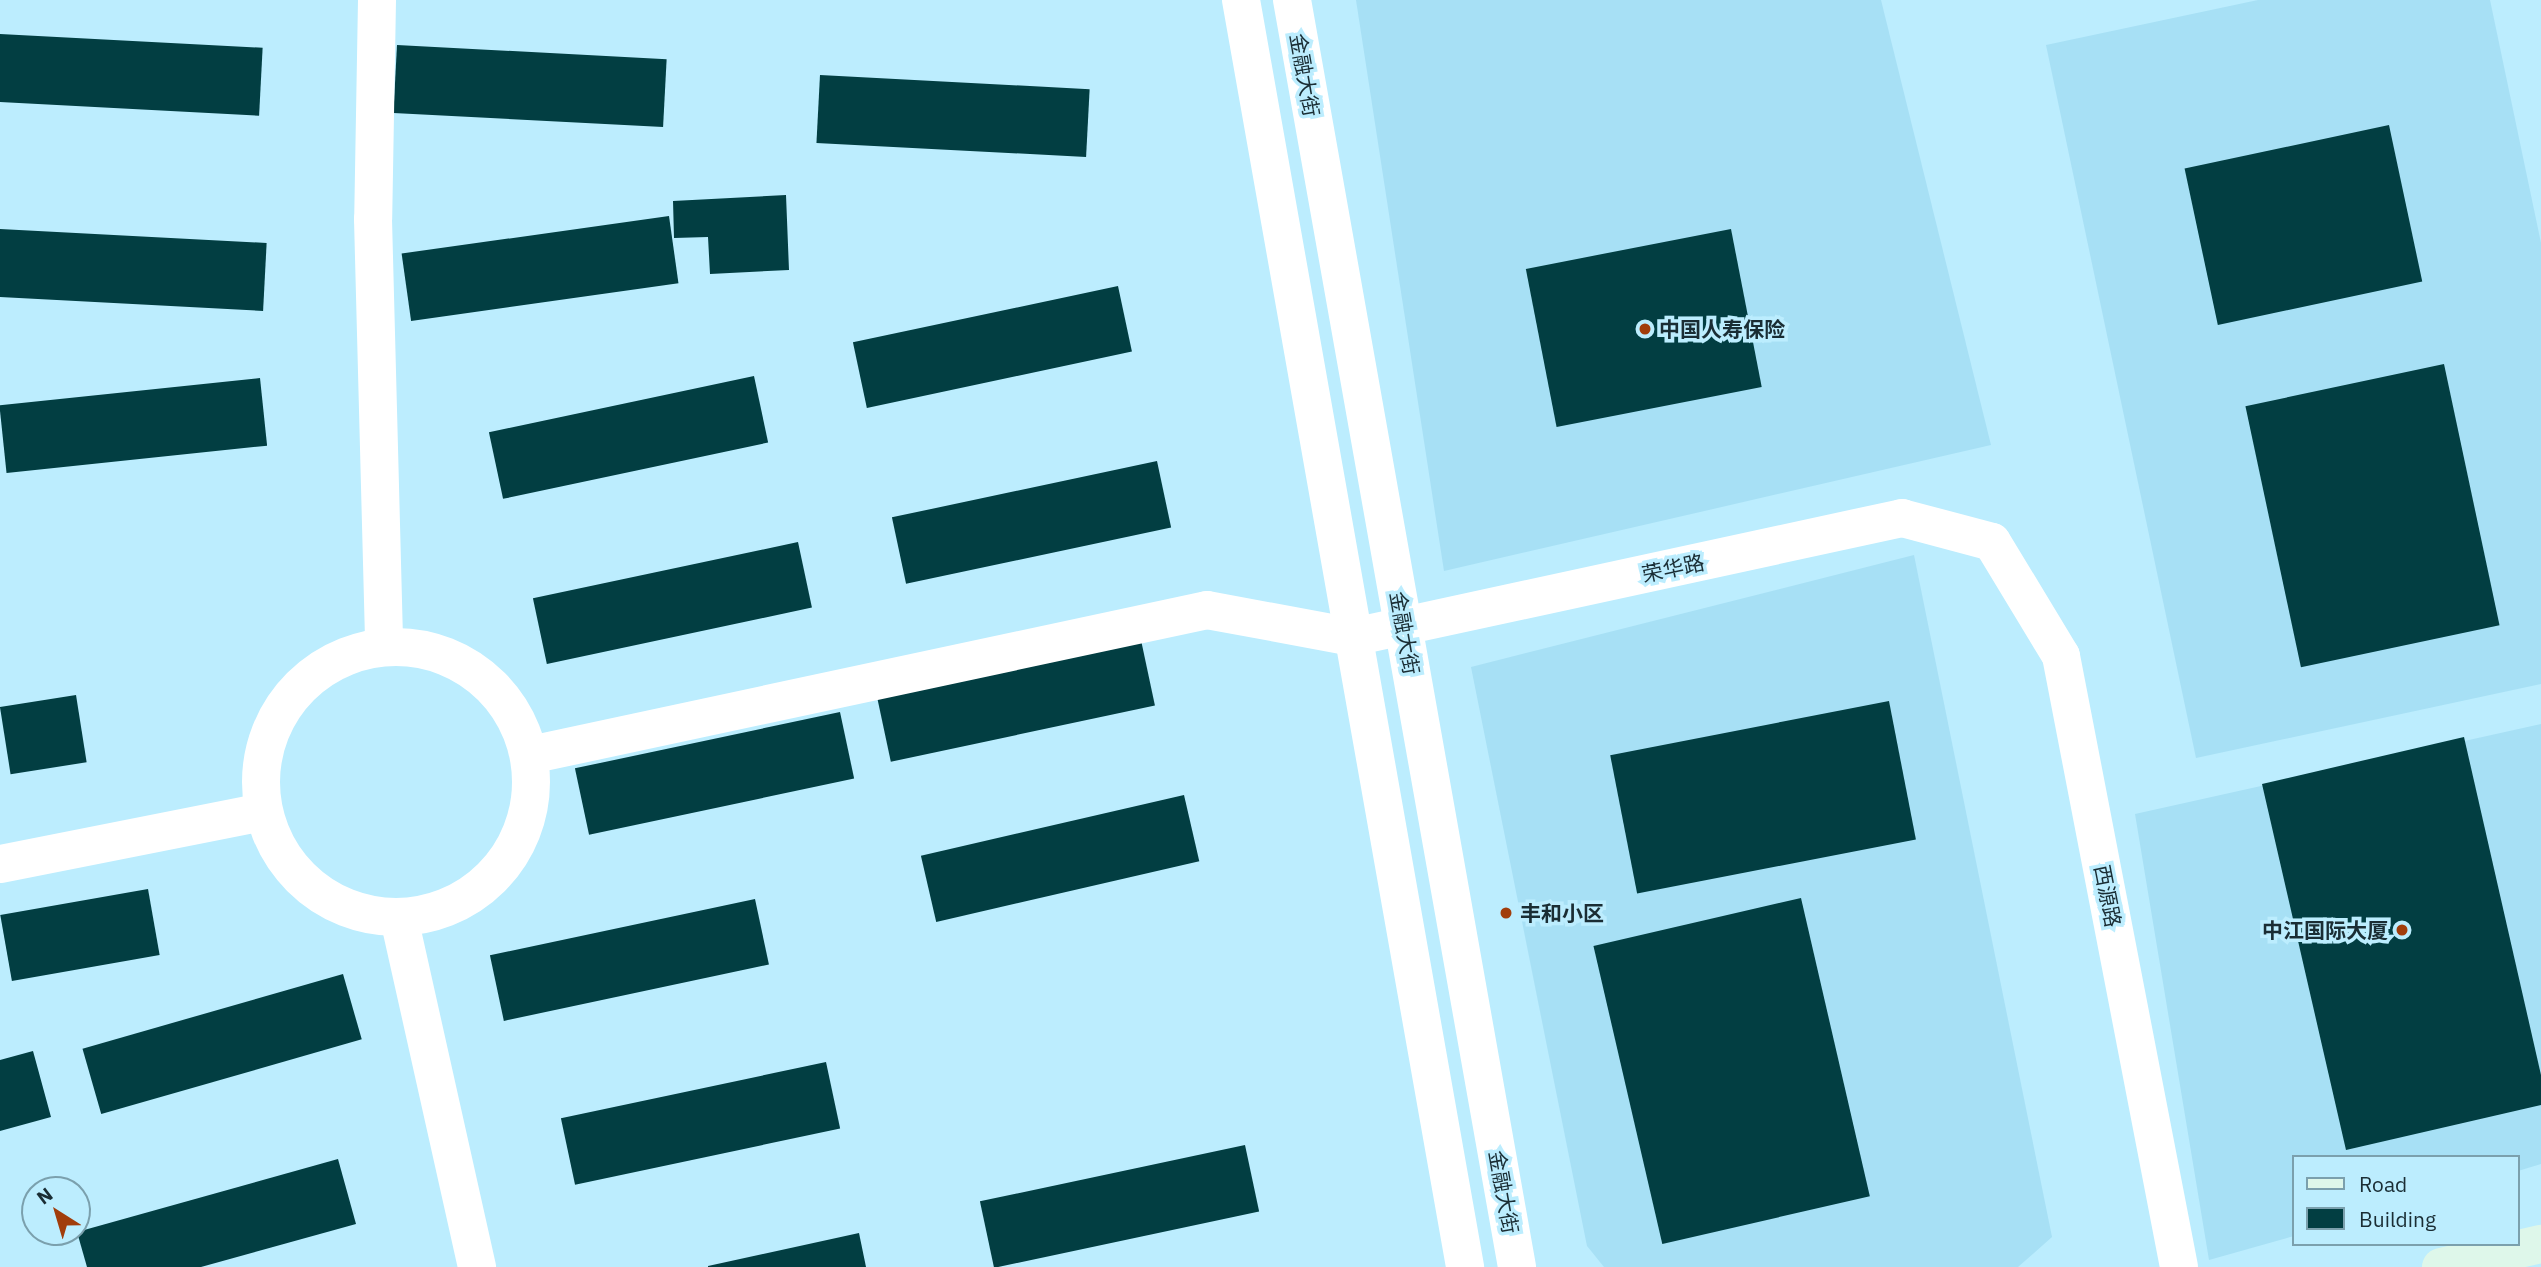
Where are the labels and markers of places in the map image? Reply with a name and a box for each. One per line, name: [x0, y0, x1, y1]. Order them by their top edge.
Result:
place label: 中国人寿保险: [1659, 316, 1785, 342]
marker: 中国人寿保险: [1637, 321, 1653, 337]
place label: 丰和小区: [1520, 900, 1604, 926]
marker: 丰和小区: [1498, 905, 1514, 921]
place label: 中江国际大厦: [2262, 917, 2388, 943]
marker: 中江国际大厦: [2394, 922, 2410, 938]

